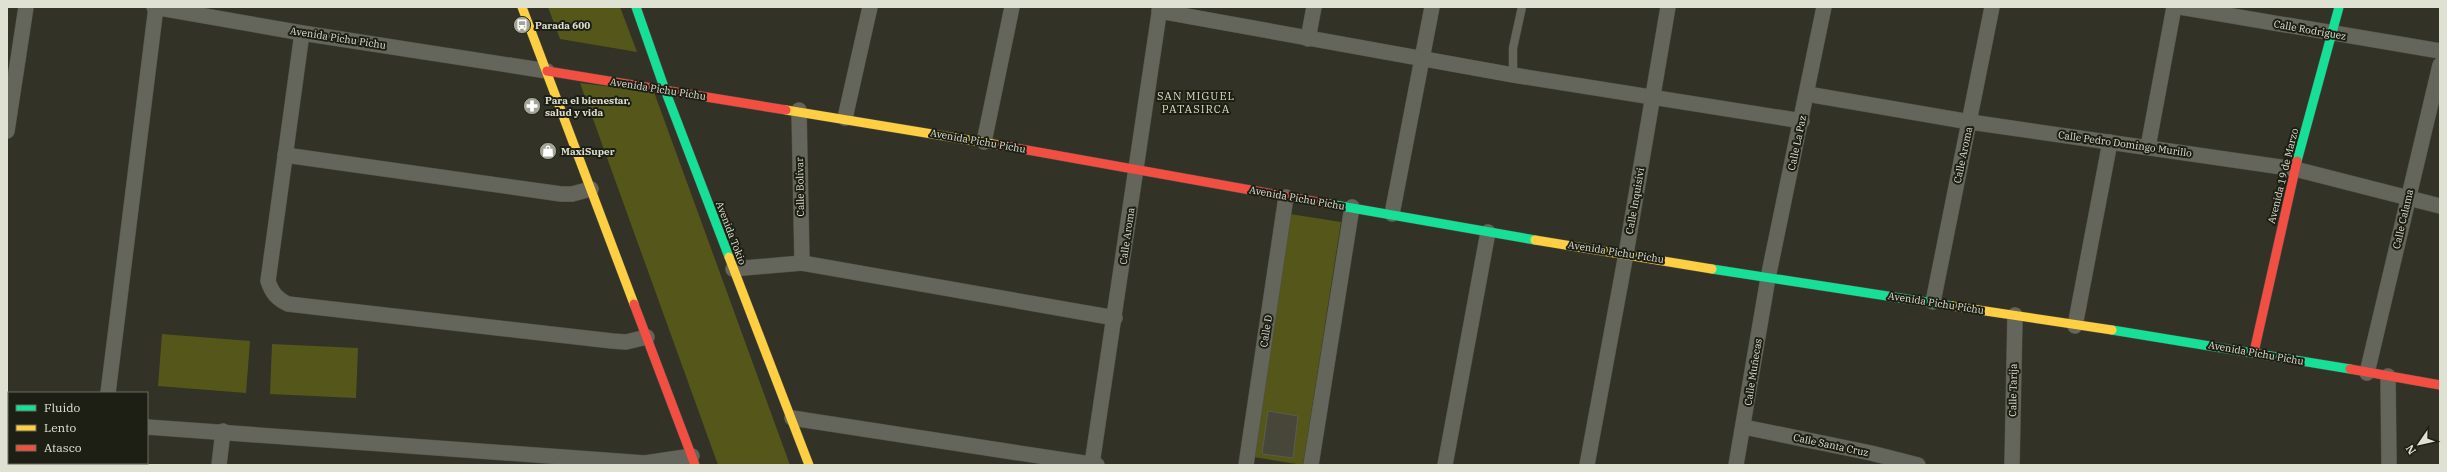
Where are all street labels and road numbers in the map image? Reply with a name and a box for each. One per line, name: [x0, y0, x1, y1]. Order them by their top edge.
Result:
street label: Calle Rodriguez: [2273, 17, 2347, 43]
street label: Avenida Pichu Pichu: [289, 24, 387, 52]
street label: Avenida Pichu Pichu: [609, 75, 707, 103]
street label: Calle La Paz: [1785, 114, 1809, 172]
street label: Calle Aroma: [1951, 125, 1975, 184]
street label: Avenida Pichu Pichu: [929, 126, 1027, 156]
street label: Avenida 19 de Marzo: [2265, 127, 2301, 225]
street label: Calle Pedro Domingo Murillo: [2057, 128, 2193, 160]
street label: Calle Bolívar: [793, 157, 807, 217]
street label: Calle Inquisivi: [1623, 167, 1647, 235]
street label: Avenida Pichu Pichu: [1248, 183, 1346, 213]
street label: Calle Calama: [2390, 187, 2416, 250]
street label: Avenida Tokio: [713, 199, 749, 267]
street label: Calle Aroma: [1117, 206, 1138, 265]
street label: Avenida Pichu Pichu: [1567, 238, 1665, 266]
street label: Avenida Pichu Pichu: [1887, 289, 1985, 317]
street label: Calle D: [1257, 314, 1275, 348]
street label: Calle Muñecas: [1741, 337, 1765, 406]
street label: Avenida Pichu Pichu: [2207, 338, 2305, 368]
street label: Calle Tarija: [2006, 363, 2020, 417]
street label: Calle Santa Cruz: [1792, 431, 1870, 459]

